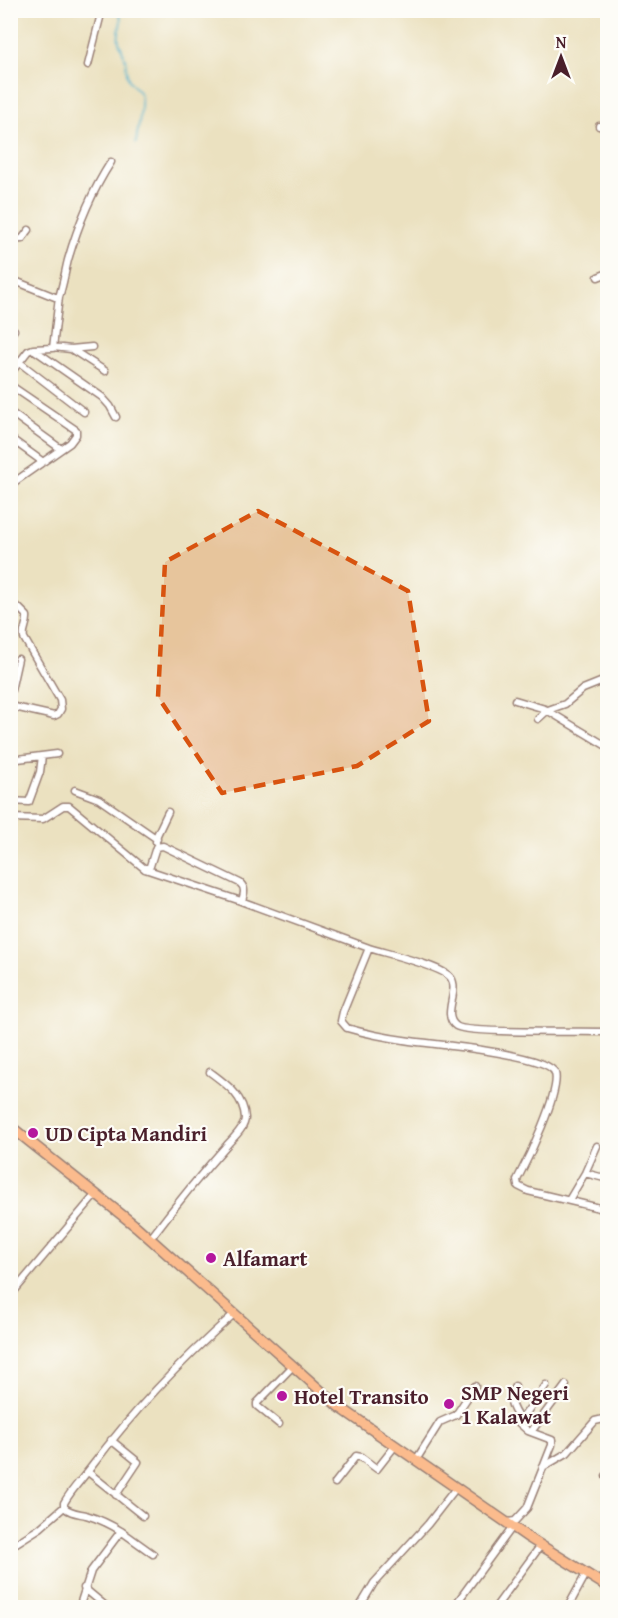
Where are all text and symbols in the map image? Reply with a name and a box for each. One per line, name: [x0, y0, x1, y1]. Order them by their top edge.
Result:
north arrow: [531, 27, 591, 87]
text: N: [556, 30, 567, 54]
place label: UD Cipta Mandiri: [45, 1118, 208, 1149]
marker: UD Cipta Mandiri: [26, 1126, 40, 1140]
place label: Alfamart: [223, 1243, 307, 1274]
marker: Alfamart: [204, 1251, 218, 1265]
place label: SMP Negeri 1 Kalawat: [461, 1377, 569, 1432]
place label: Hotel Transito: [294, 1381, 429, 1412]
marker: Hotel Transito: [275, 1389, 289, 1403]
marker: SMP Negeri 1 Kalawat: [442, 1397, 456, 1411]

